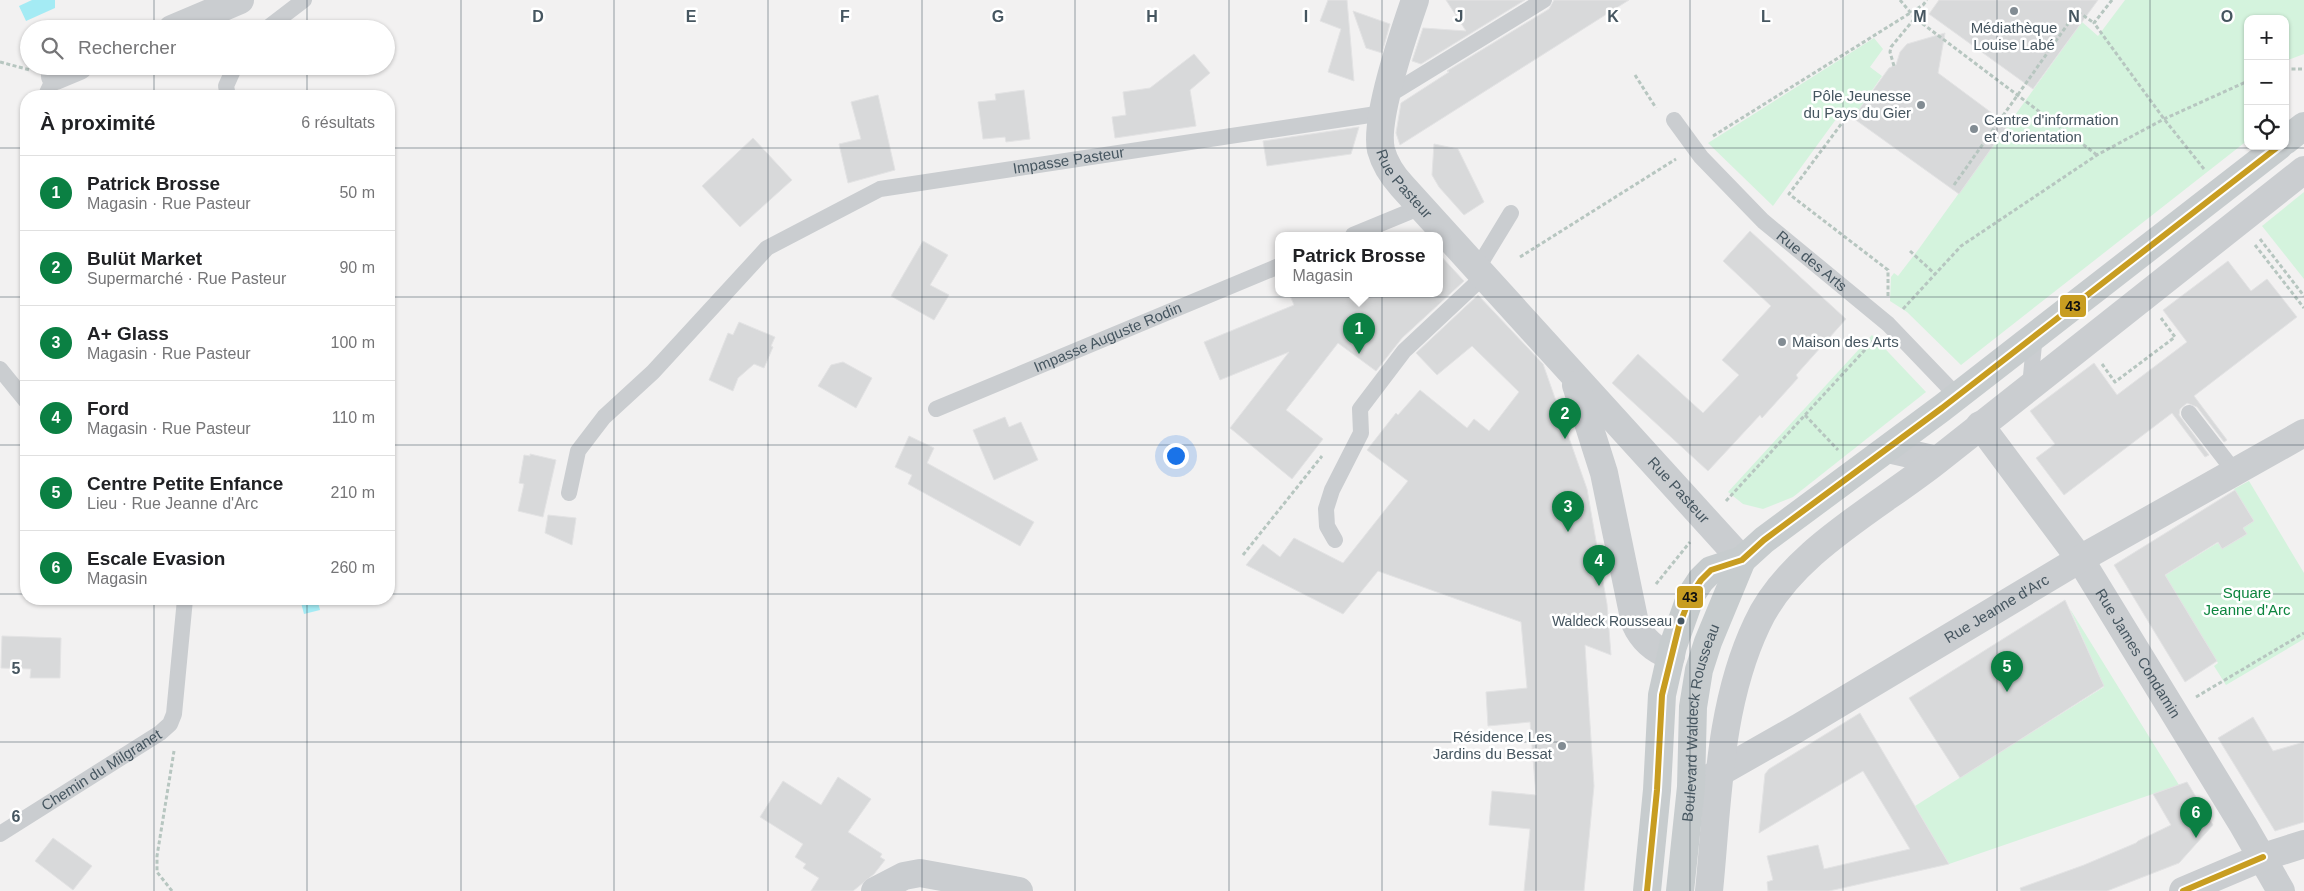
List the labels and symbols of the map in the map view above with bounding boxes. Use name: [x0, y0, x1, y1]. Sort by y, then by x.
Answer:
marker: Médiathèque Louise Labé: [2008, 5, 2020, 17]
text: D: [532, 8, 544, 25]
text: E: [686, 8, 697, 25]
text: F: [840, 8, 850, 25]
text: G: [992, 8, 1004, 25]
text: H: [1146, 8, 1158, 25]
text: I: [1304, 8, 1308, 25]
text: J: [1455, 8, 1463, 25]
text: K: [1607, 8, 1619, 25]
text: L: [1761, 8, 1771, 25]
text: M: [1913, 8, 1927, 25]
text: N: [2068, 8, 2080, 25]
text: O: [2221, 8, 2233, 25]
place label: Médiathèque Louise Labé: [1971, 19, 2057, 53]
place label: Pôle Jeunesse du Pays du Gier: [1803, 87, 1911, 121]
marker: Pôle Jeunesse du Pays du Gier: [1915, 99, 1927, 111]
place label: Centre d'information et d'orientation: [1984, 111, 2119, 145]
marker: Centre d'information et d'orientation: [1968, 123, 1980, 135]
street label: Impasse Pasteur: [1012, 143, 1126, 177]
street label: Rue Pasteur: [1373, 147, 1436, 222]
street label: Rue des Arts: [1773, 227, 1851, 295]
line badge: 43: [2059, 294, 2087, 318]
text: 43: [2065, 298, 2081, 314]
street label: Impasse Auguste Rodin: [1031, 299, 1184, 375]
pin: 1: [1343, 313, 1375, 354]
place label: Maison des Arts: [1792, 333, 1899, 350]
marker: Maison des Arts: [1776, 336, 1788, 348]
pin: 2: [1549, 398, 1581, 439]
your location: [1163, 443, 1189, 469]
street label: Rue Pasteur: [1645, 453, 1713, 526]
pin: 3: [1552, 491, 1584, 532]
pin: 4: [1583, 545, 1615, 586]
street label: Rue Jeanne d'Arc: [1941, 570, 2052, 646]
park label: Square Jeanne d'Arc: [2203, 584, 2291, 618]
line badge: 43: [1676, 585, 1704, 609]
street label: Rue James Condamin: [2092, 585, 2184, 721]
text: 43: [1682, 589, 1698, 605]
place label: Waldeck Rousseau: [1552, 613, 1672, 629]
marker: Waldeck Rousseau: [1676, 616, 1686, 626]
street label: Boulevard Waldeck Rousseau: [1678, 621, 1723, 822]
pin: 5: [1991, 651, 2023, 692]
text: 5: [12, 660, 21, 677]
street label: Chemin du Milgranet: [38, 725, 165, 814]
place label: Résidence Les Jardins du Bessat: [1433, 728, 1553, 762]
marker: Résidence Les Jardins du Bessat: [1556, 740, 1568, 752]
pin: 6: [2180, 797, 2212, 838]
text: 6: [12, 808, 21, 825]

